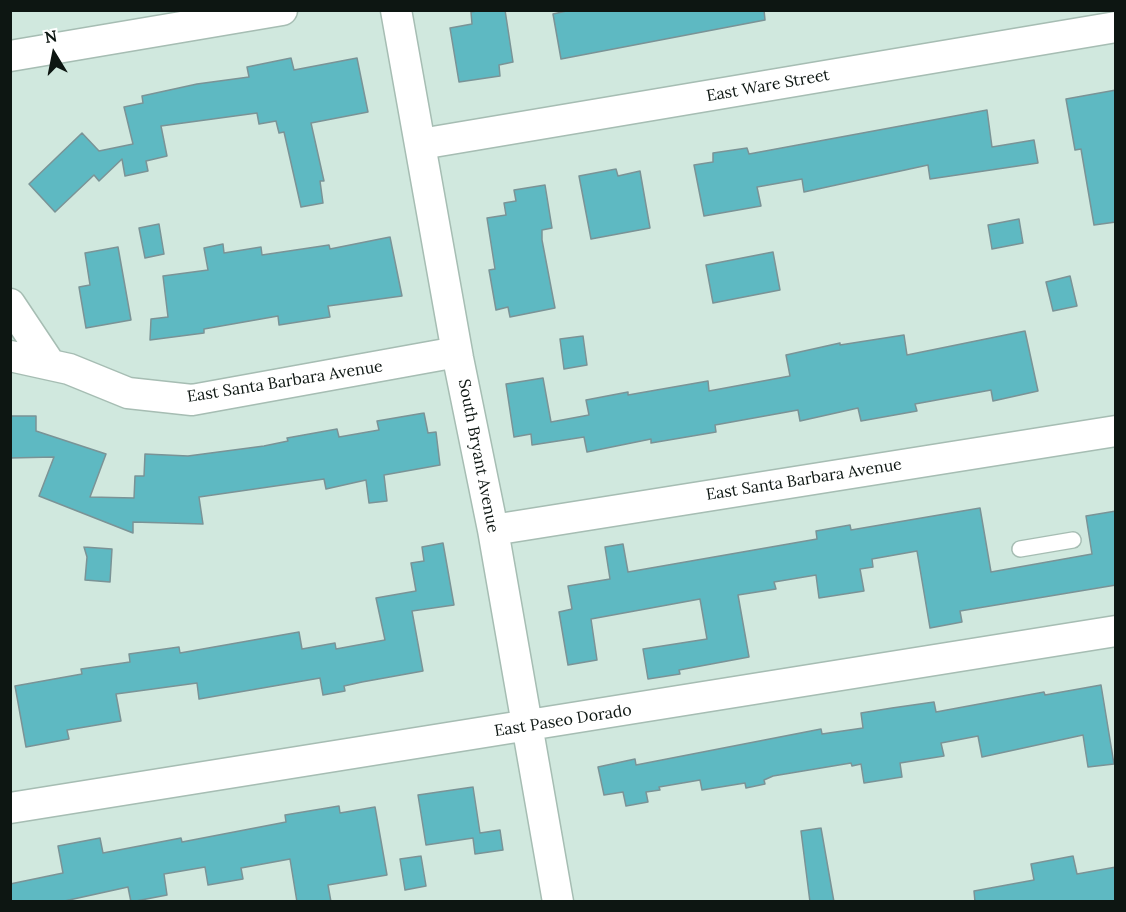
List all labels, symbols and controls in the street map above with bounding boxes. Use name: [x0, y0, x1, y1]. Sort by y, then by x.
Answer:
north arrow: [24, 24, 84, 84]
text: N: [43, 25, 59, 47]
street label: East Ware Street: [705, 66, 831, 106]
street label: East Santa Barbara Avenue: [186, 357, 384, 407]
street label: South Bryant Avenue: [454, 378, 502, 534]
street label: East Santa Barbara Avenue: [705, 455, 903, 505]
street label: East Paseo Dorado: [493, 701, 633, 741]

